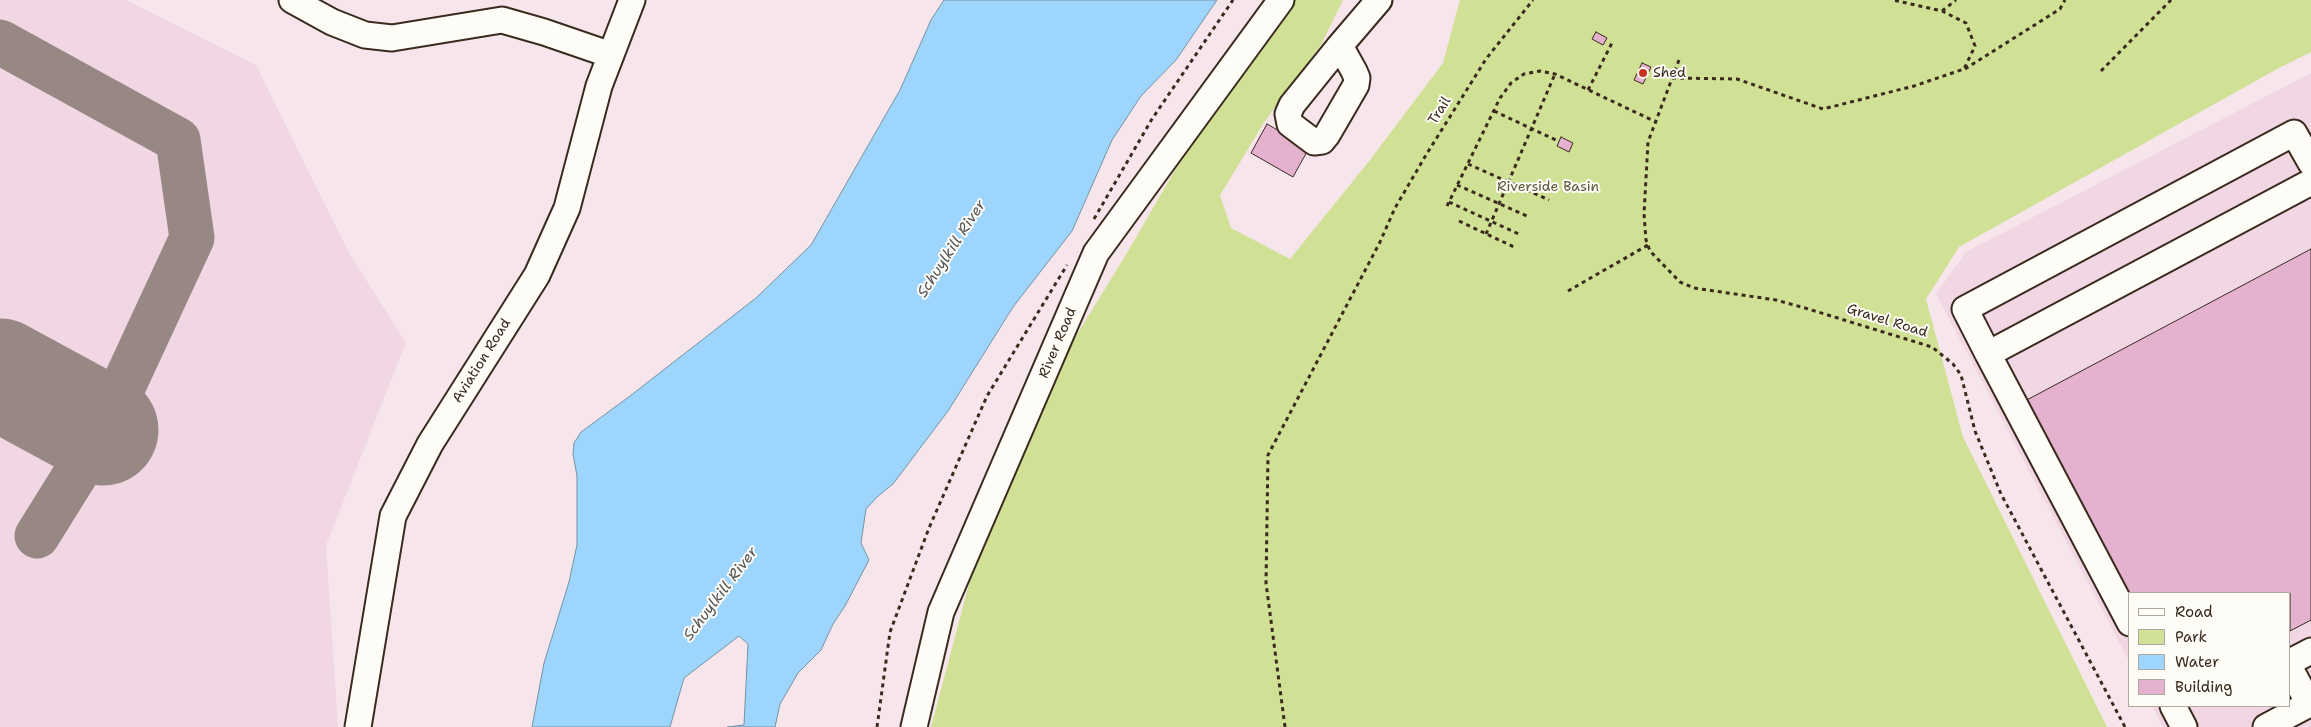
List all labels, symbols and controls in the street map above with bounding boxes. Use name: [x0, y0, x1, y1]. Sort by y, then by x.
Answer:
place label: Shed: [1653, 65, 1686, 81]
marker: Shed: [1637, 67, 1649, 79]
street label: Trail: [1425, 94, 1455, 128]
park label: Riverside Basin: [1497, 179, 1599, 195]
water label: Schuylkill River: [914, 197, 990, 301]
street label: Gravel Road: [1845, 301, 1929, 341]
street label: River Road: [1036, 305, 1080, 381]
street label: Aviation Road: [449, 316, 515, 406]
water label: Schuylkill River: [680, 544, 762, 644]
legend: [2128, 592, 2291, 707]
text: Road: [2175, 602, 2213, 622]
text: Park: [2175, 627, 2207, 647]
text: Water: [2175, 652, 2219, 672]
text: Building: [2175, 677, 2232, 697]

